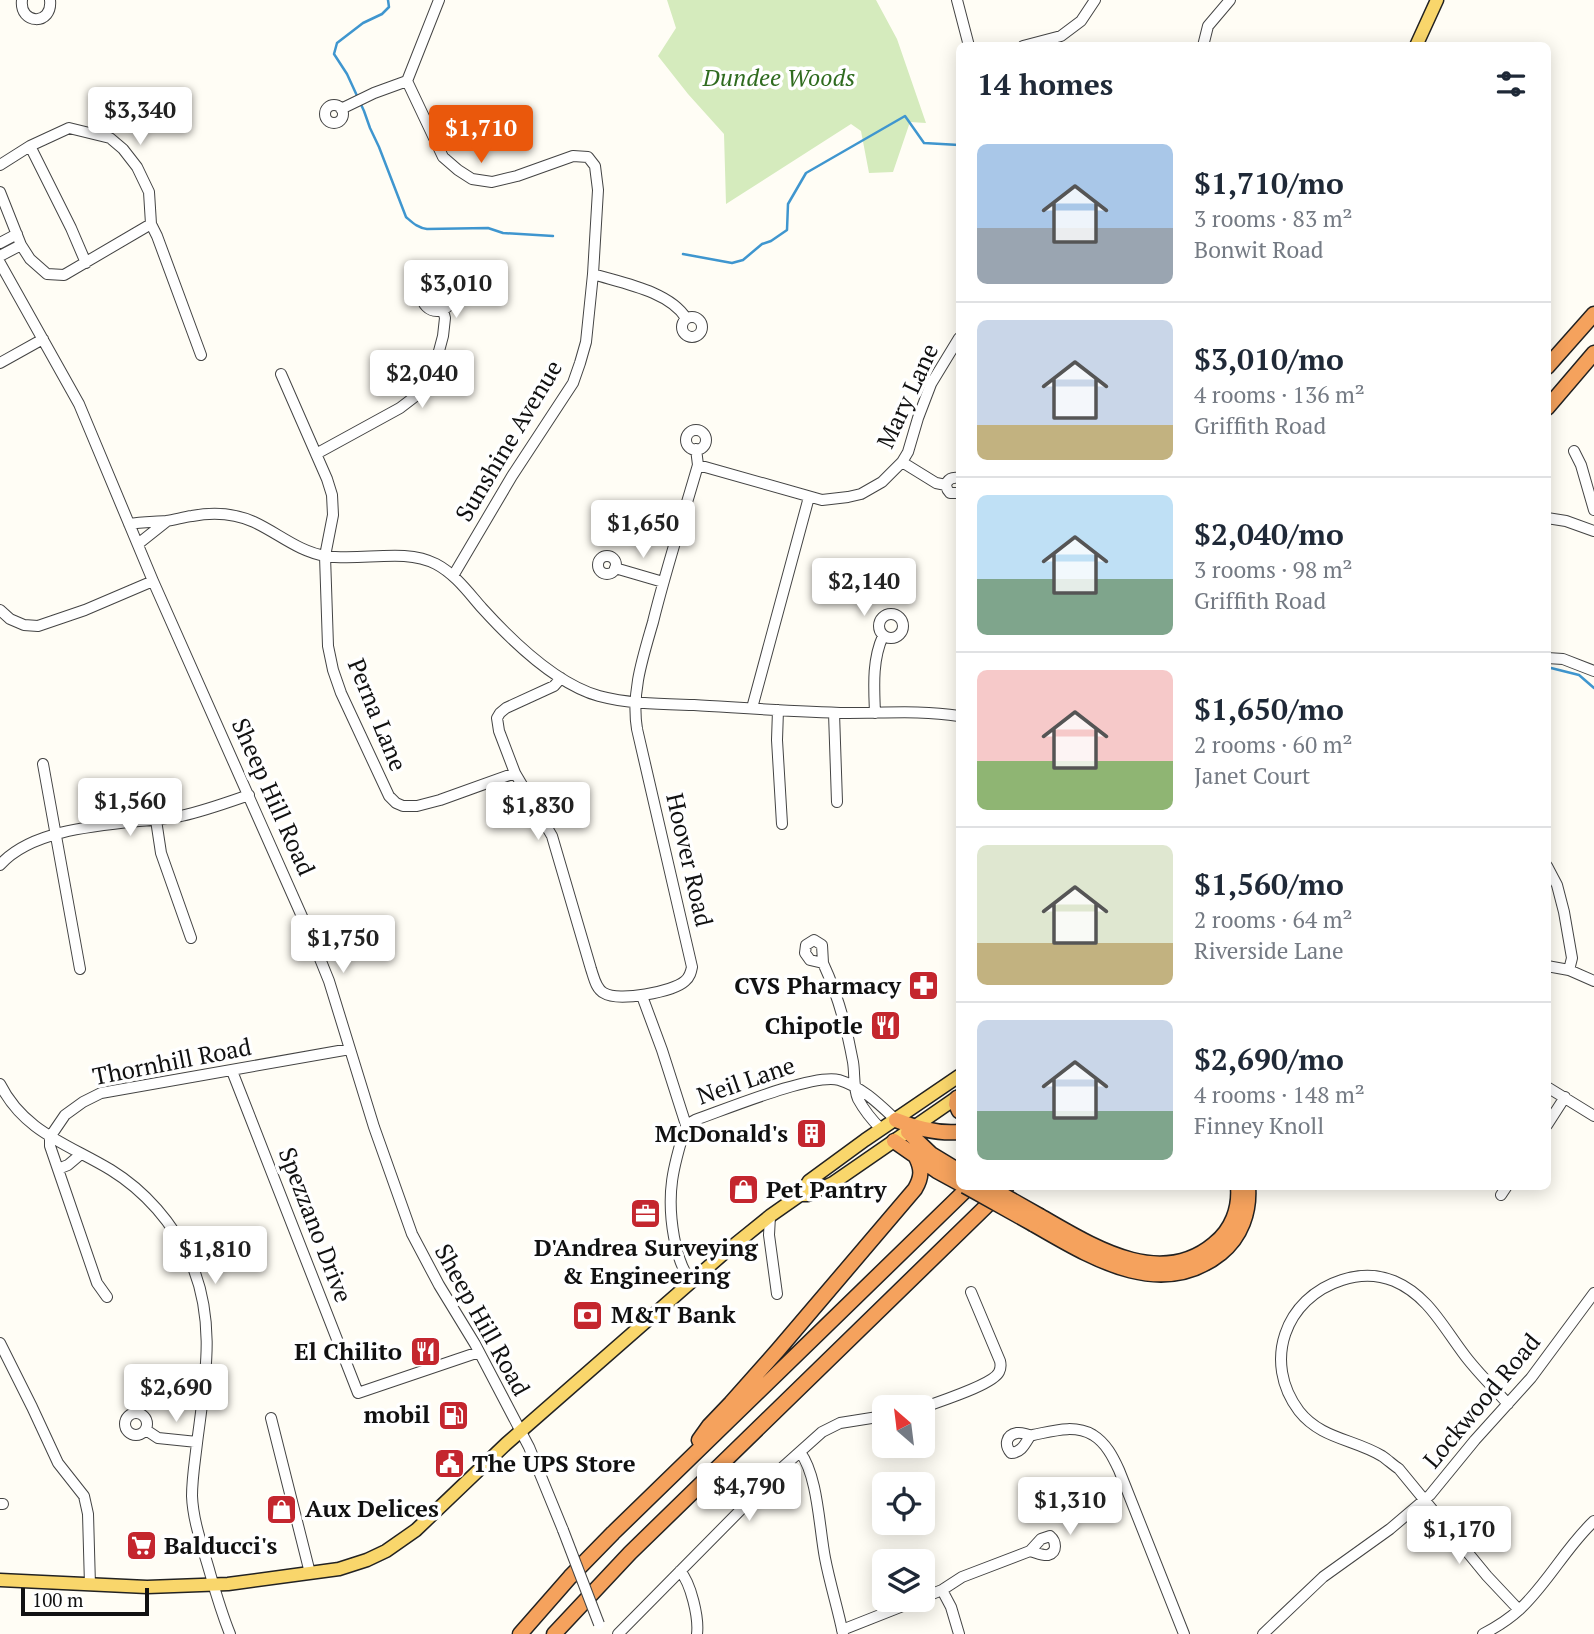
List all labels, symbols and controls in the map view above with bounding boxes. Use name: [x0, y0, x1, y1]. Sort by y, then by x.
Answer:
park label: Dundee Woods: [702, 61, 855, 93]
text: 14 homes: [977, 64, 1113, 104]
icon: filters: [1492, 65, 1530, 103]
pin: $3,340: [83, 88, 197, 147]
text: $3,340: [104, 94, 176, 125]
pin: $1,710: [424, 106, 538, 165]
text: $1,710: [445, 112, 517, 143]
text: $1,710/mo: [1194, 163, 1344, 203]
icon: home: [1033, 172, 1117, 256]
text: 3 rooms · 83 m²: [1194, 203, 1353, 234]
text: Bonwit Road: [1194, 234, 1324, 265]
pin: $3,010: [399, 260, 513, 320]
text: $3,010: [420, 267, 492, 298]
street label: Mary Lane: [869, 338, 945, 453]
text: $3,010/mo: [1194, 339, 1344, 379]
icon: home: [1033, 348, 1117, 432]
pin: $2,040: [365, 350, 479, 410]
street label: Sunshine Avenue: [447, 354, 569, 527]
text: $2,040: [386, 357, 458, 388]
text: 4 rooms · 136 m²: [1194, 379, 1365, 410]
text: Griffith Road: [1194, 410, 1326, 441]
pin: $1,650: [586, 500, 700, 560]
text: $1,650: [607, 507, 679, 538]
text: $2,040/mo: [1194, 514, 1344, 554]
icon: home: [1033, 523, 1117, 607]
text: 3 rooms · 98 m²: [1194, 554, 1353, 585]
pin: $2,140: [807, 558, 921, 618]
text: $2,140: [828, 565, 900, 596]
text: Griffith Road: [1194, 585, 1326, 616]
street label: Perna Lane: [341, 654, 415, 776]
text: $1,650/mo: [1194, 689, 1344, 729]
icon: home: [1033, 698, 1117, 782]
street label: Sheep Hill Road: [225, 713, 323, 880]
text: 2 rooms · 60 m²: [1194, 729, 1353, 760]
text: Janet Court: [1194, 760, 1310, 791]
pin: $1,560: [73, 778, 187, 838]
pin: $1,830: [481, 782, 595, 842]
text: $1,560: [94, 785, 166, 816]
text: $1,830: [502, 789, 574, 820]
street label: Hoover Road: [659, 790, 721, 930]
text: $1,560/mo: [1194, 864, 1344, 904]
icon: home: [1033, 873, 1117, 957]
text: 2 rooms · 64 m²: [1194, 904, 1353, 935]
pin: $1,750: [286, 916, 400, 975]
text: $1,750: [307, 922, 379, 953]
text: Riverside Lane: [1194, 935, 1344, 966]
place label: CVS Pharmacy: [734, 969, 902, 1001]
pharmacy icon: CVS Pharmacy: [907, 969, 941, 1003]
place label: Chipotle: [765, 1009, 863, 1041]
restaurant icon: Chipotle: [869, 1009, 903, 1043]
street label: Thornhill Road: [90, 1030, 254, 1092]
text: $2,690/mo: [1194, 1039, 1344, 1079]
street label: Neil Lane: [692, 1048, 799, 1112]
icon: home: [1033, 1048, 1117, 1132]
text: 4 rooms · 148 m²: [1194, 1079, 1365, 1110]
text: Finney Knoll: [1194, 1110, 1324, 1141]
place label: McDonald's: [655, 1117, 788, 1149]
building icon: McDonald's: [794, 1117, 828, 1151]
street label: Spezzano Drive: [272, 1142, 360, 1307]
shop icon: Pet Pantry: [726, 1173, 760, 1207]
place label: Pet Pantry: [766, 1173, 888, 1205]
office icon: D'Andrea Surveying & Engineering: [629, 1197, 663, 1231]
pin: $1,810: [158, 1226, 272, 1286]
place label: D'Andrea Surveying & Engineering: [534, 1231, 758, 1291]
text: $1,810: [179, 1233, 251, 1264]
street label: Sheep Hill Road: [428, 1238, 538, 1401]
bank icon: M&T Bank: [571, 1298, 605, 1332]
place label: M&T Bank: [611, 1298, 736, 1330]
street label: Lockwood Road: [1415, 1326, 1547, 1474]
place label: El Chilito: [294, 1335, 402, 1367]
restaurant icon: El Chilito: [408, 1335, 442, 1369]
pin: $2,690: [119, 1364, 233, 1424]
text: $2,690: [140, 1371, 212, 1402]
north arrow: [872, 1395, 934, 1458]
map controls: [872, 1395, 935, 1612]
place label: mobil: [364, 1398, 430, 1430]
fuel station icon: mobil: [436, 1398, 470, 1432]
public building icon: The UPS Store: [432, 1447, 466, 1481]
place label: The UPS Store: [472, 1447, 636, 1479]
pin: $4,790: [692, 1464, 806, 1523]
text: $4,790: [713, 1470, 785, 1501]
button: locate: [872, 1472, 935, 1535]
pin: $1,310: [1013, 1478, 1127, 1537]
text: $1,310: [1034, 1484, 1106, 1515]
shop icon: Aux Delices: [265, 1492, 299, 1526]
place label: Aux Delices: [305, 1492, 439, 1524]
pin: $1,170: [1402, 1506, 1516, 1566]
text: $1,170: [1423, 1513, 1495, 1544]
supermarket icon: Balducci's: [124, 1529, 158, 1563]
place label: Balducci's: [164, 1529, 277, 1561]
button: layers: [872, 1549, 935, 1612]
scale bar: [21, 1585, 149, 1617]
text: 100 m: [32, 1587, 83, 1612]

